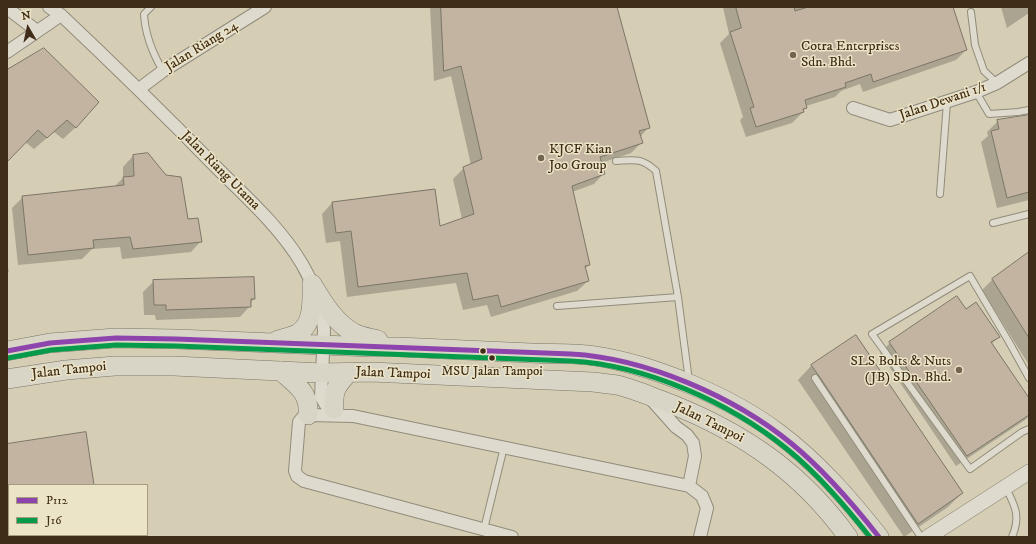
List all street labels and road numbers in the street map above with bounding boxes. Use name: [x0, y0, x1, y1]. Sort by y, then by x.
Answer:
street label: Jalan Riang 24: [163, 18, 241, 76]
street label: Jalan Dewani 1/1: [897, 79, 989, 125]
street label: Jalan Riang Utama: [177, 128, 263, 214]
street label: Jalan Tampoi: [31, 359, 107, 383]
street label: Jalan Tampoi: [355, 364, 431, 384]
street label: Jalan Tampoi: [672, 399, 746, 447]

